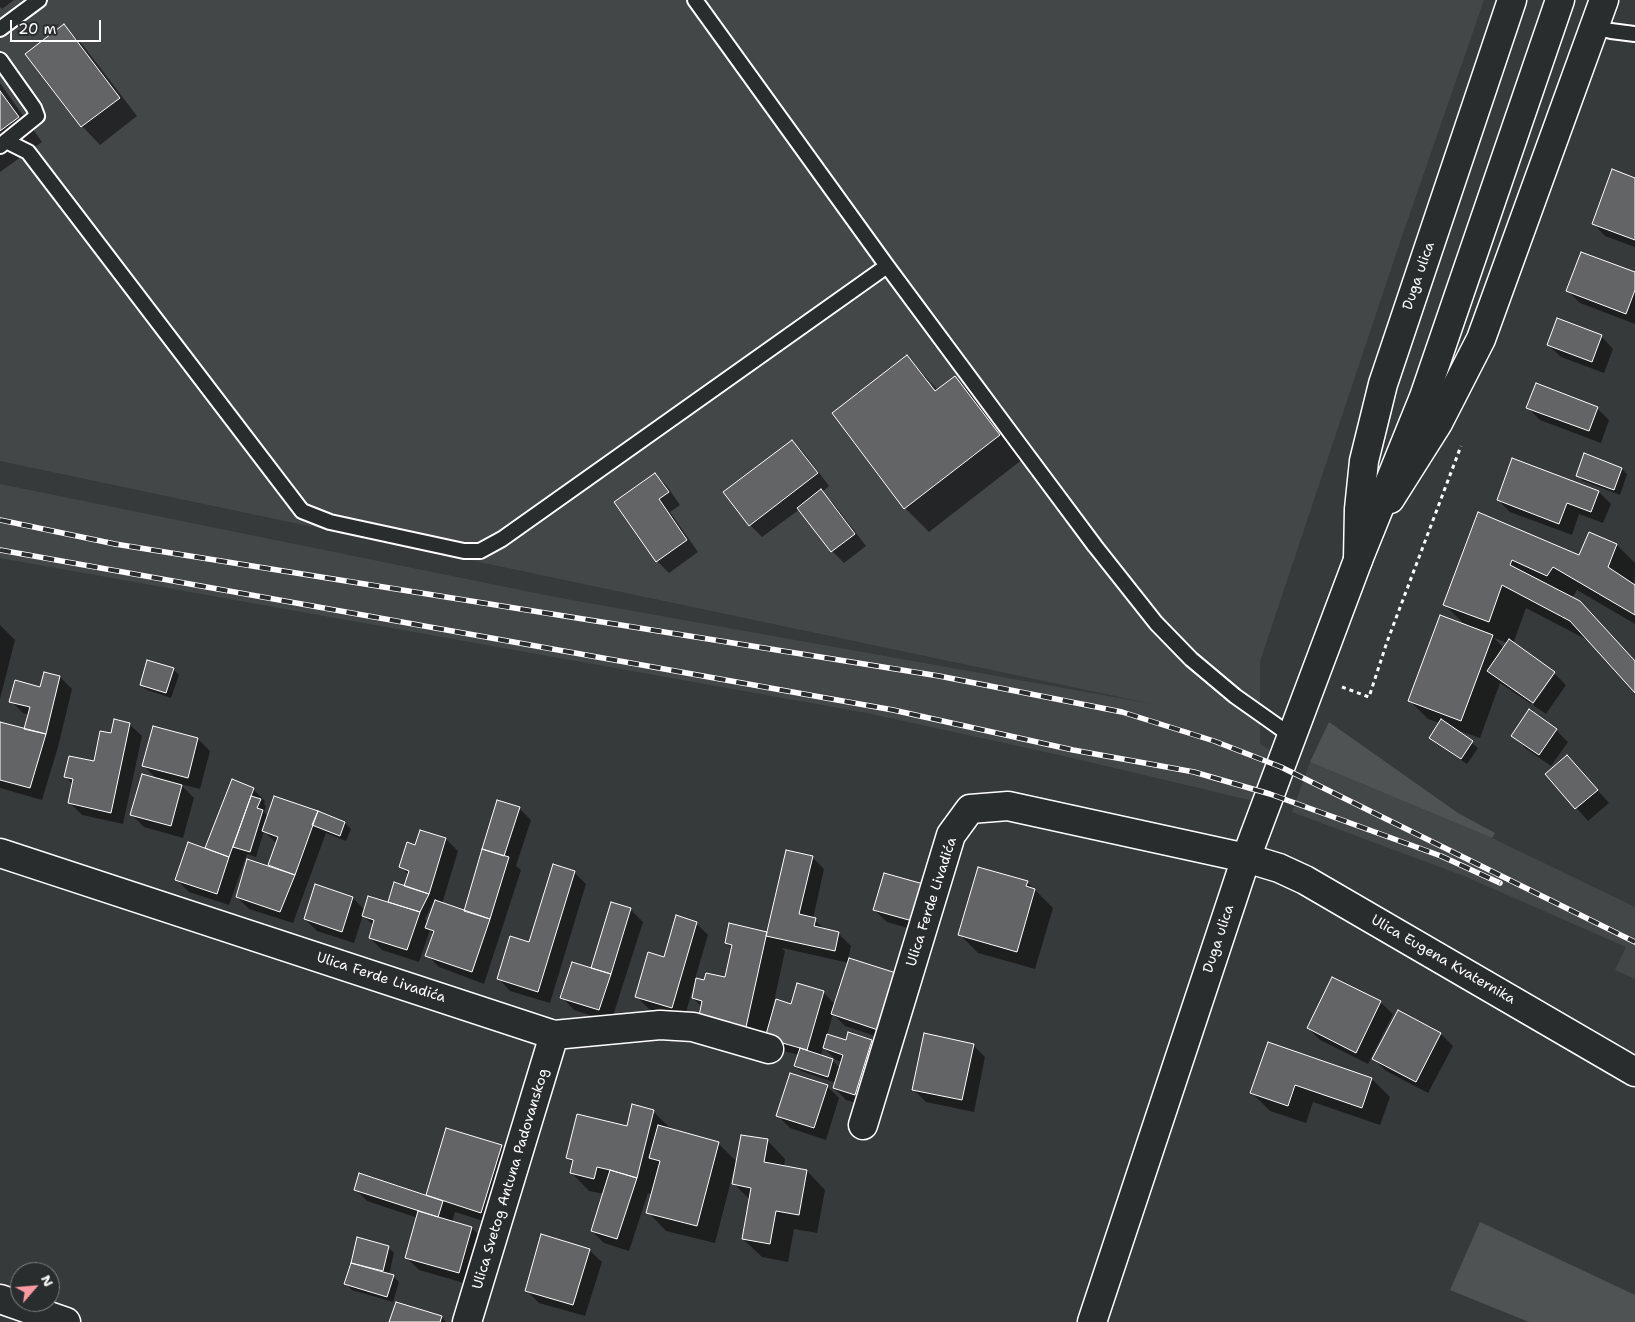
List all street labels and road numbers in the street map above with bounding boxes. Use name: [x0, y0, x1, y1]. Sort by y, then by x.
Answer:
street label: Duga ulica: [1400, 240, 1438, 312]
street label: Ulica Ferde Livadića: [903, 835, 961, 969]
street label: Duga ulica: [1200, 903, 1238, 975]
street label: Ulica Eugena Kvaternika: [1368, 912, 1518, 1008]
street label: Ulica Ferde Livadića: [314, 949, 448, 1007]
street label: Ulica Svetog Antuna Padovanskog: [469, 1067, 553, 1291]

